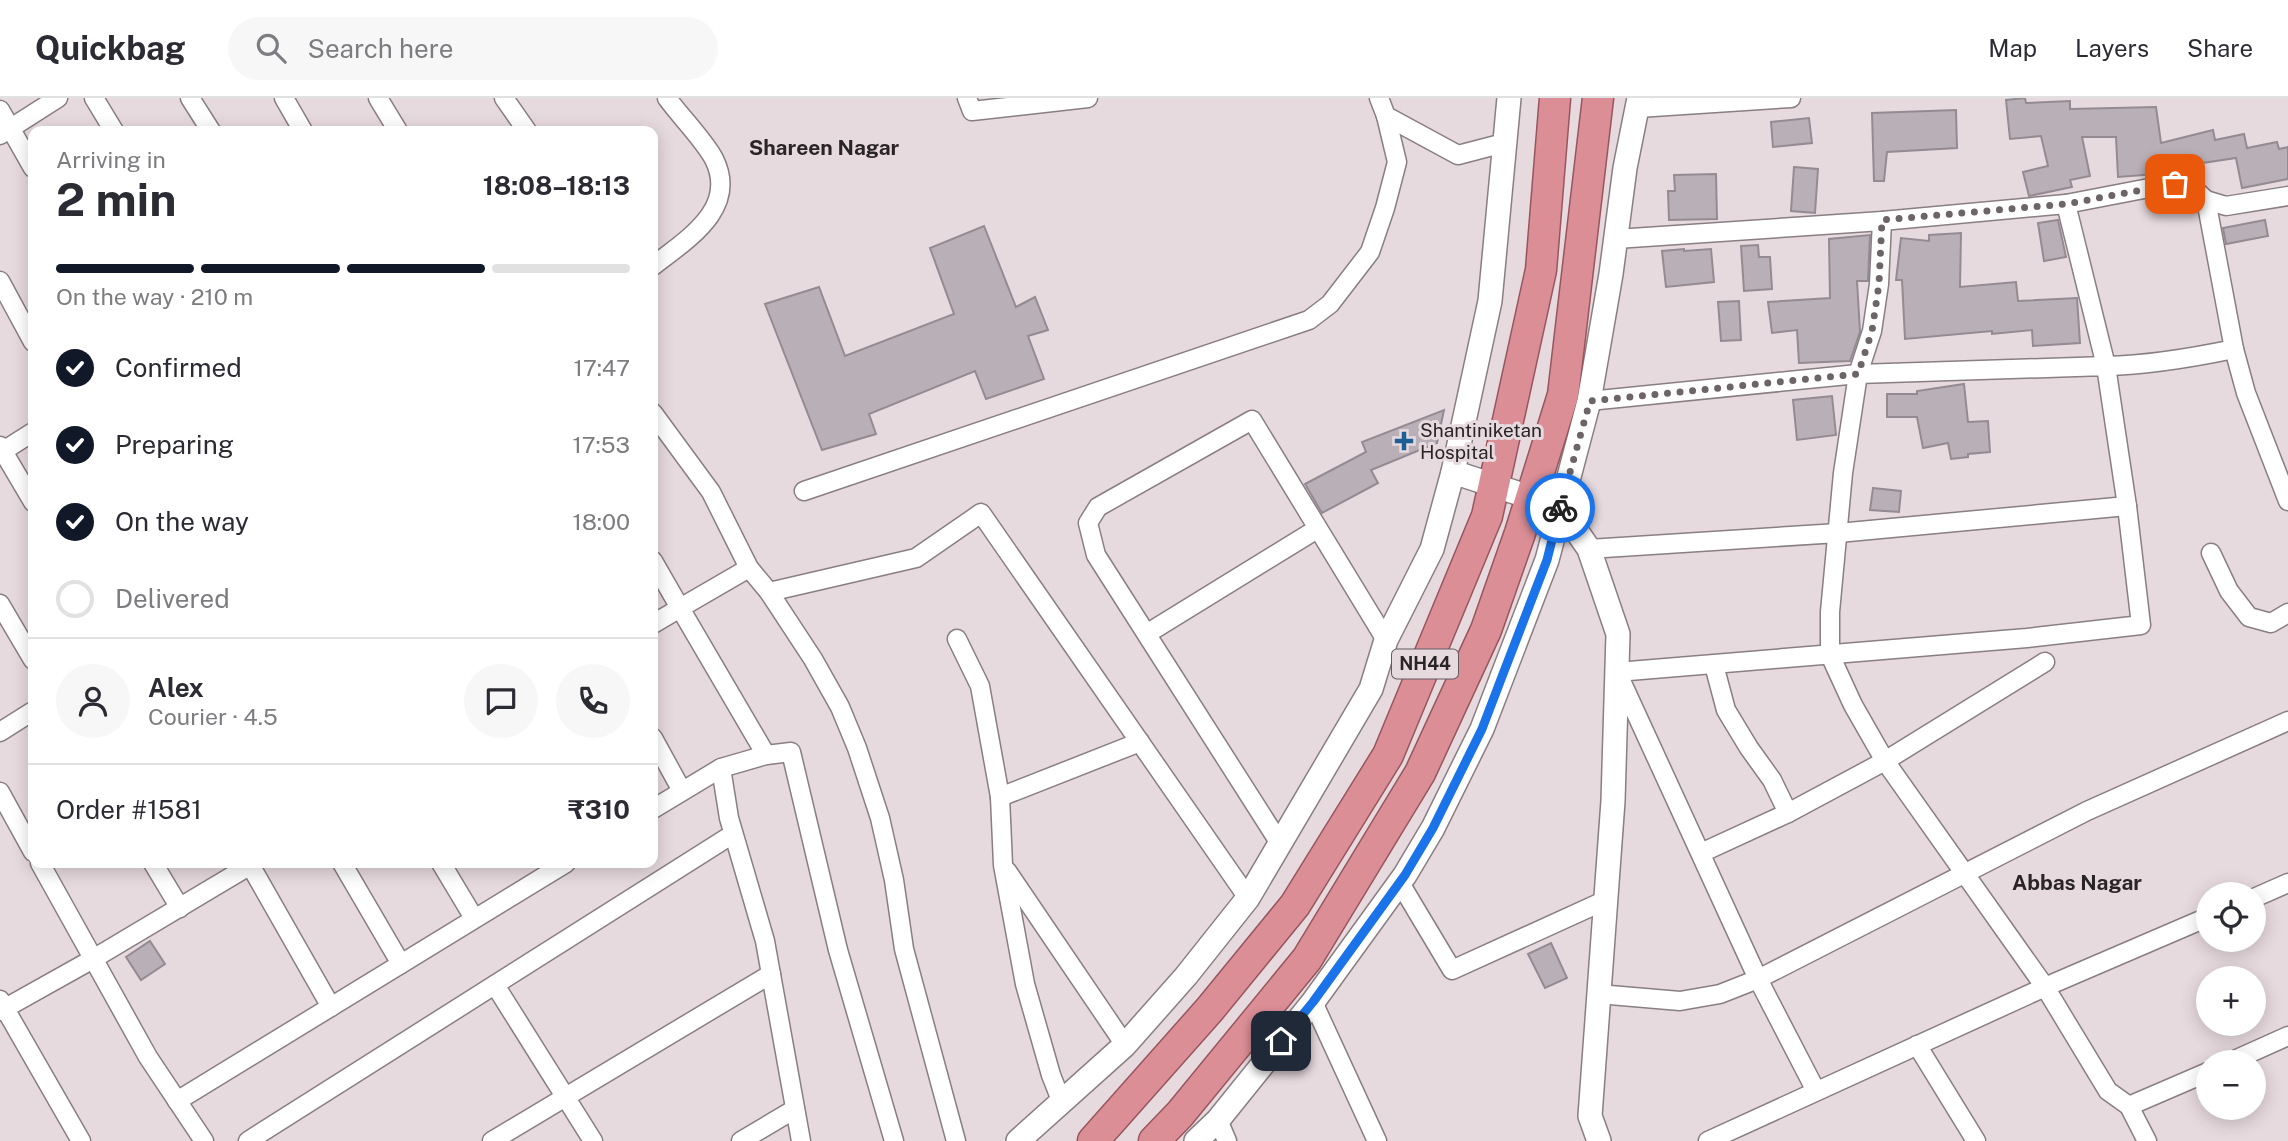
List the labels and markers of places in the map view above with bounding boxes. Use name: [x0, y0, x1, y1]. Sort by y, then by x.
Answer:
pin: [2145, 154, 2205, 214]
place label: Shantiniketan Hospital: [1420, 419, 1542, 463]
marker: Shantiniketan Hospital: [1394, 431, 1414, 451]
pin: [1251, 1011, 1311, 1071]

